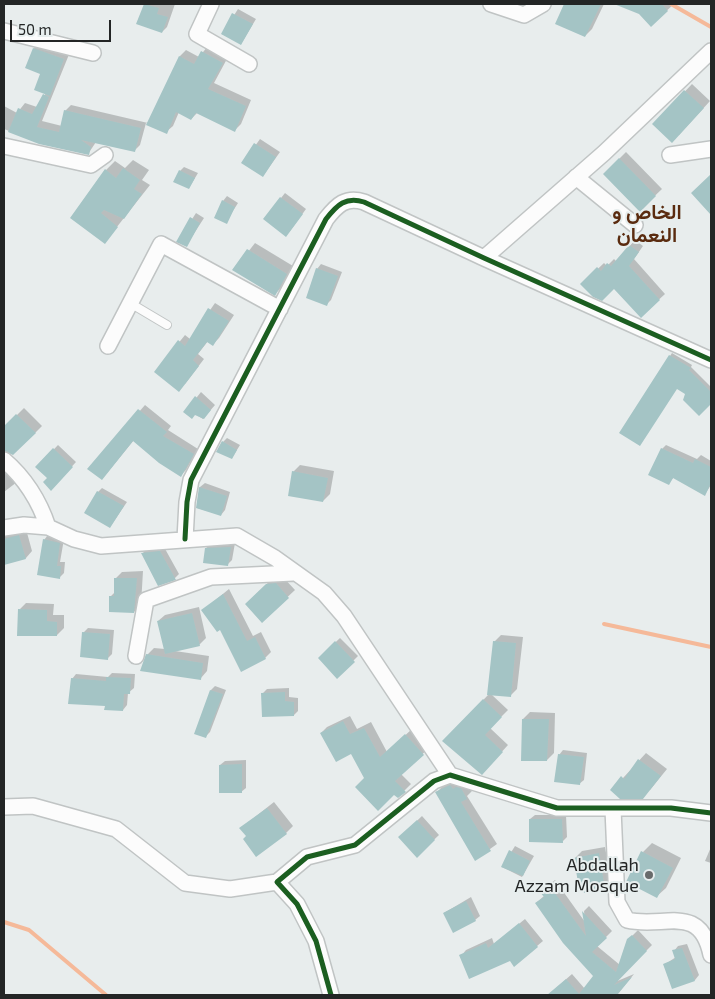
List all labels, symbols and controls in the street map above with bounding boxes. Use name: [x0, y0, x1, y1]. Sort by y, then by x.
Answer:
scale bar: [12, 10, 114, 42]
text: 50 m: [18, 20, 52, 38]
district label: الخاص و النعمان: [612, 200, 682, 247]
place label: Abdallah Azzam Mosque: [514, 854, 639, 896]
marker: Abdallah Azzam Mosque: [643, 869, 655, 881]

